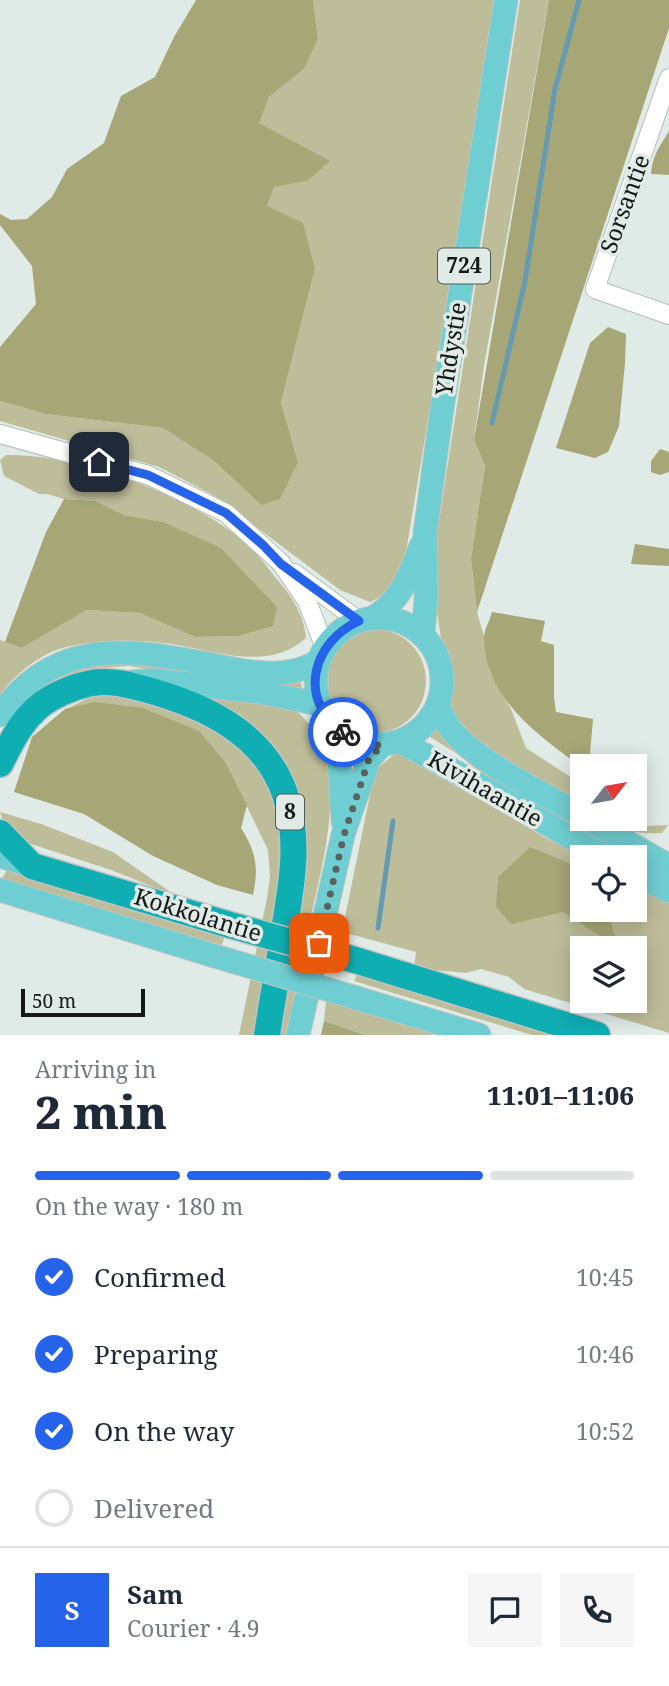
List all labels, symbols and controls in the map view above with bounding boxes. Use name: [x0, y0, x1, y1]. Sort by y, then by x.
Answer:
street label: Sorsantie: [591, 150, 657, 257]
road number: 724: [438, 248, 490, 284]
street label: Yhdystie: [427, 300, 473, 399]
pin: [69, 432, 129, 492]
icon: home: [80, 443, 118, 481]
courier: [308, 697, 378, 767]
icon: bike: [324, 713, 362, 751]
street label: Kivihaantie: [422, 742, 549, 834]
north arrow: [570, 754, 648, 831]
map controls: [570, 754, 647, 1013]
road number: 8: [276, 794, 304, 830]
button: locate: [570, 845, 647, 922]
street label: Kokkolantie: [131, 880, 266, 949]
pin: [289, 913, 349, 973]
icon: bag: [300, 924, 338, 962]
button: layers: [570, 936, 647, 1013]
scale bar: [21, 986, 145, 1018]
text: 50 m: [32, 988, 76, 1014]
text: Arriving in: [35, 1053, 156, 1085]
text: 11:01–11:06: [487, 1077, 634, 1113]
text: 2 min: [35, 1080, 167, 1142]
text: On the way · 180 m: [35, 1190, 243, 1222]
icon: check: [35, 1258, 73, 1296]
text: Confirmed: [94, 1259, 226, 1295]
text: 10:45: [576, 1261, 634, 1293]
icon: check: [35, 1335, 73, 1373]
text: Preparing: [94, 1336, 218, 1372]
text: 10:46: [576, 1338, 634, 1370]
icon: check: [35, 1412, 73, 1450]
text: On the way: [94, 1413, 234, 1449]
text: 10:52: [576, 1415, 634, 1447]
text: Delivered: [94, 1490, 214, 1526]
button: chat: [468, 1573, 542, 1647]
button: phone: [560, 1573, 634, 1647]
text: Sam: [127, 1576, 183, 1612]
text: S: [64, 1592, 80, 1628]
text: Courier · 4.9: [127, 1612, 260, 1644]

